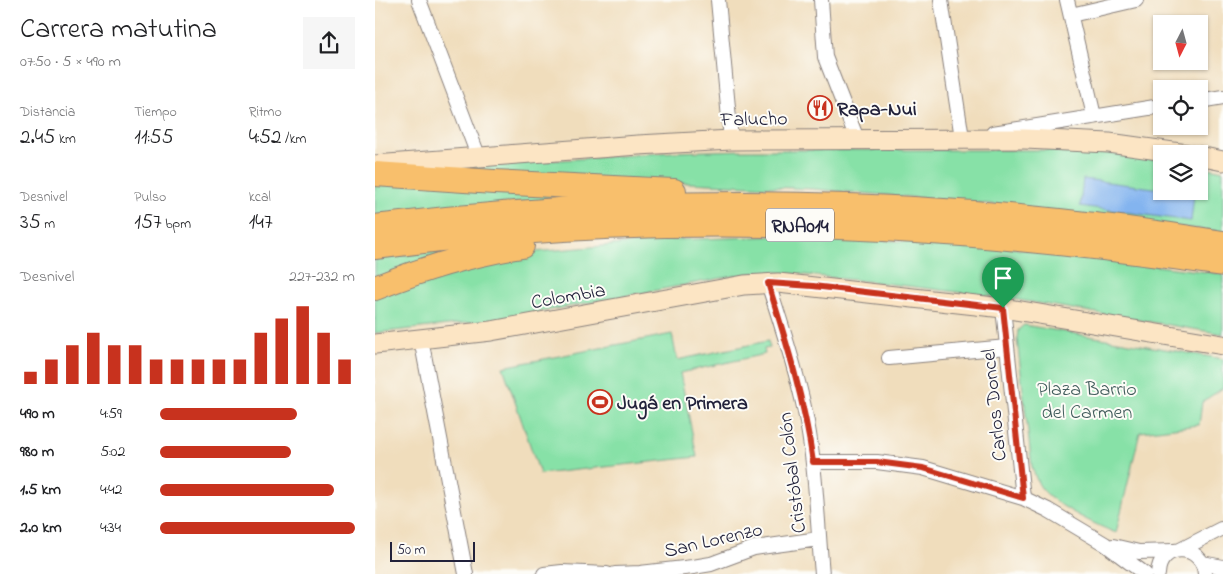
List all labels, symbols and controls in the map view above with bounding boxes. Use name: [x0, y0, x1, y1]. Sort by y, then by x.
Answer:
text: Carrera matutina: [20, 10, 217, 51]
north arrow: [1153, 15, 1207, 70]
map controls: [1153, 15, 1208, 200]
button: share: [303, 17, 355, 69]
text: 07:50 · 5 × 490 m: [20, 50, 121, 74]
button: locate: [1153, 80, 1208, 135]
restaurant icon: Rapa-Nui: [807, 95, 833, 121]
place label: Rapa-Nui: [837, 96, 917, 125]
text: Distancia: [20, 102, 75, 123]
text: Tiempo: [134, 102, 177, 123]
text: Ritmo: [249, 102, 282, 123]
street label: Falucho: [719, 105, 788, 136]
text: 2.45: [20, 123, 55, 153]
text: 11:55: [134, 123, 174, 153]
text: 4:52: [249, 123, 282, 153]
text: km: [55, 129, 76, 150]
text: /km: [282, 129, 306, 150]
button: layers: [1153, 145, 1208, 200]
text: Desnivel: [20, 187, 68, 208]
text: Pulso: [134, 187, 166, 208]
text: kcal: [249, 187, 271, 208]
text: 35: [20, 208, 41, 238]
text: 157: [134, 208, 162, 238]
text: 147: [249, 208, 273, 238]
road number: RNA014: [766, 208, 834, 242]
text: m: [41, 214, 55, 235]
text: bpm: [162, 214, 191, 235]
pin: [982, 257, 1024, 308]
icon: arrive: [989, 264, 1017, 292]
text: Desnivel: [20, 265, 74, 289]
text: 227–232 m: [289, 265, 355, 289]
street label: Colombia: [529, 277, 608, 318]
street label: Carlos Doncel: [975, 347, 1016, 462]
park label: Plaza Barrio del Carmen: [1037, 376, 1137, 428]
sports icon: Jugá en Primera: [587, 389, 613, 415]
place label: Jugá en Primera: [617, 390, 748, 420]
text: 490 m: [20, 402, 55, 426]
text: 4:59: [100, 402, 122, 426]
street label: Cristóbal Colón: [772, 410, 815, 535]
text: 980 m: [20, 440, 54, 464]
text: 5:02: [100, 440, 125, 464]
text: 1.5 km: [20, 478, 61, 502]
text: 4:42: [100, 478, 123, 502]
text: 2.0 km: [20, 516, 62, 540]
text: 4:34: [100, 516, 121, 540]
street label: San Lorenzo: [662, 516, 766, 567]
scale bar: [390, 539, 475, 562]
text: 50 m: [397, 540, 425, 561]

